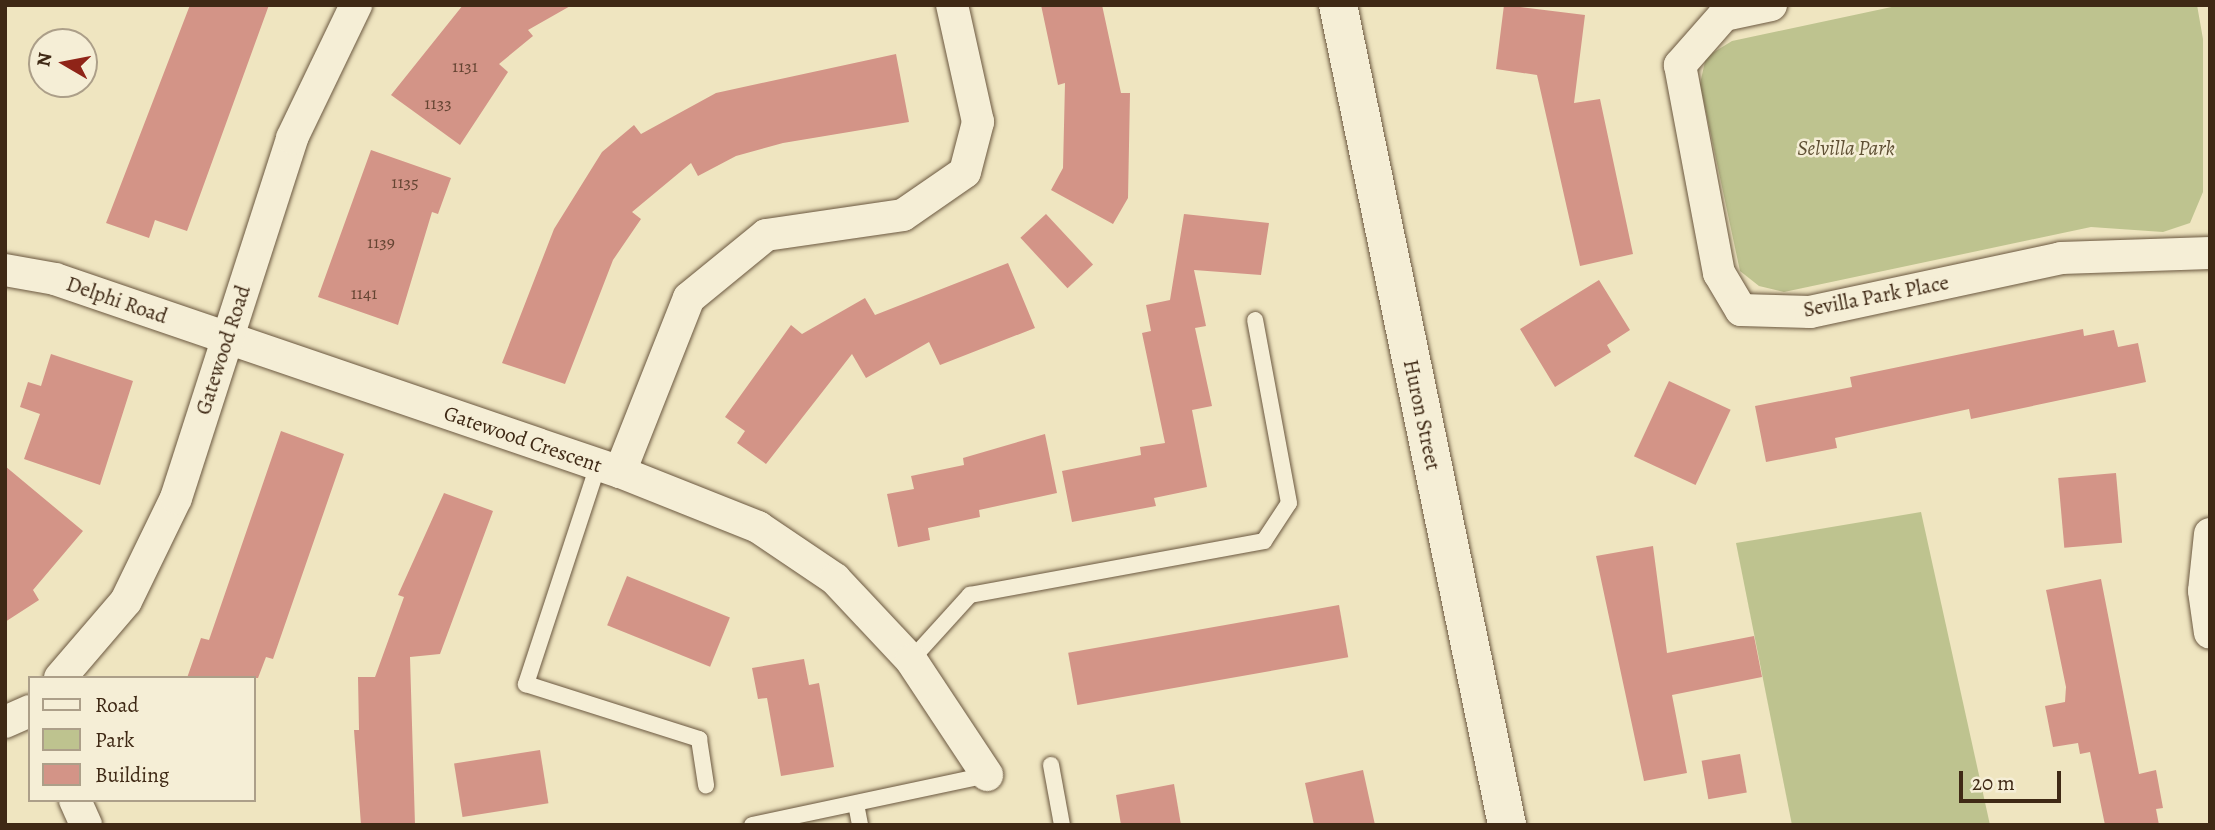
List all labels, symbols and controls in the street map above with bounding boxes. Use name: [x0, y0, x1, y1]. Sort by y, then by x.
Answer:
north arrow: [28, 28, 98, 98]
text: N: [30, 51, 58, 69]
house number: 1131: [452, 55, 478, 77]
house number: 1133: [424, 92, 452, 114]
park label: Selvilla Park: [1797, 135, 1895, 161]
house number: 1135: [391, 171, 419, 193]
house number: 1139: [367, 231, 395, 253]
street label: Sevilla Park Place: [1801, 270, 1951, 322]
street label: Delphi Road: [63, 271, 171, 329]
street label: Gatewood Road: [190, 282, 256, 418]
house number: 1141: [351, 282, 377, 304]
street label: Huron Street: [1398, 357, 1446, 473]
street label: Gatewood Crescent: [441, 400, 605, 478]
legend: [28, 676, 256, 802]
text: Road: [95, 691, 139, 719]
text: Park: [95, 726, 134, 754]
scale bar: [1963, 756, 2064, 800]
text: Building: [95, 761, 169, 789]
text: 20 m: [1972, 769, 2015, 797]

